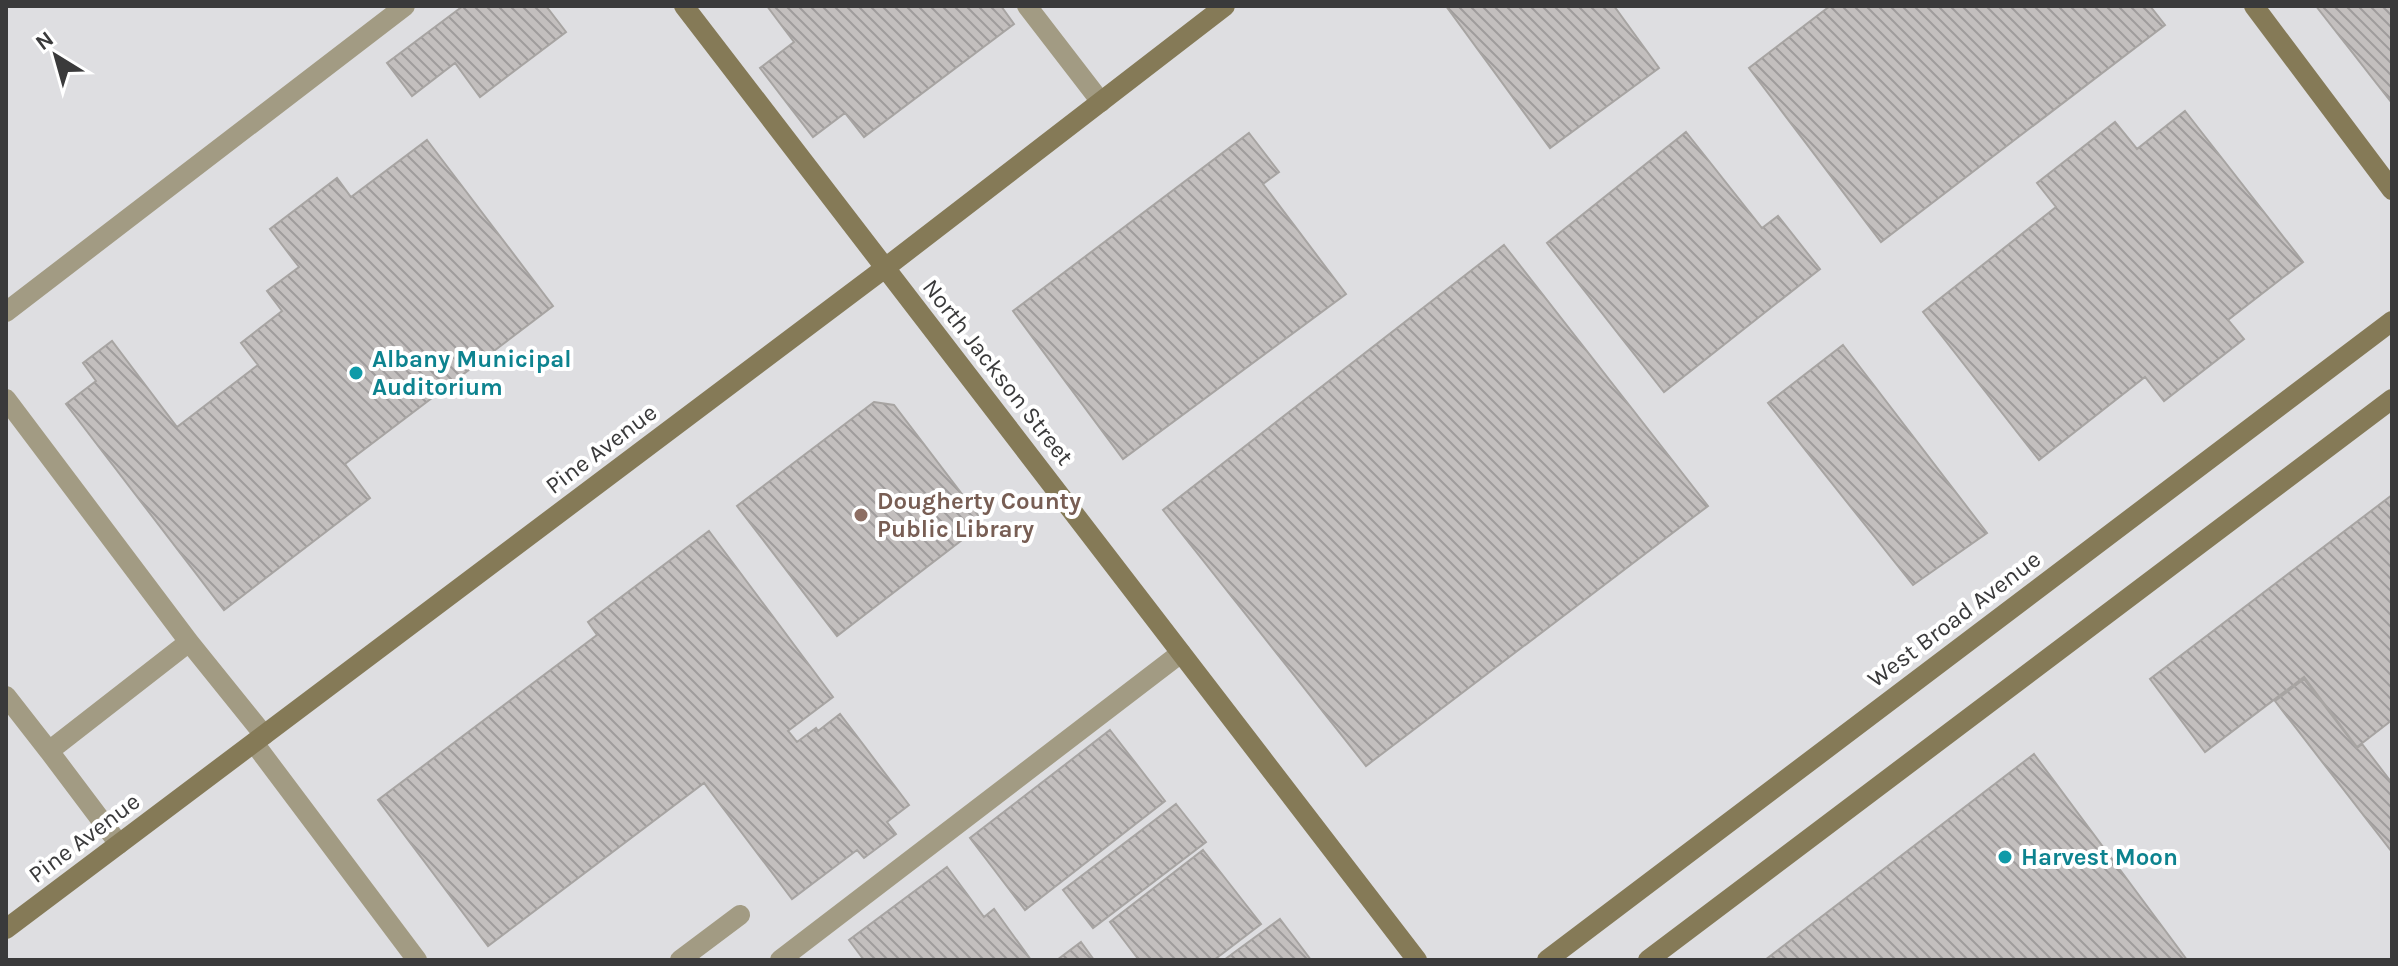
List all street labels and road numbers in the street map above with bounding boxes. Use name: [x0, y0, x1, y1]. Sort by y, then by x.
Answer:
street label: North Jackson Street: [917, 274, 1079, 470]
street label: Pine Avenue: [540, 398, 662, 500]
street label: West Broad Avenue: [1862, 545, 2046, 693]
street label: Pine Avenue: [23, 787, 145, 889]

